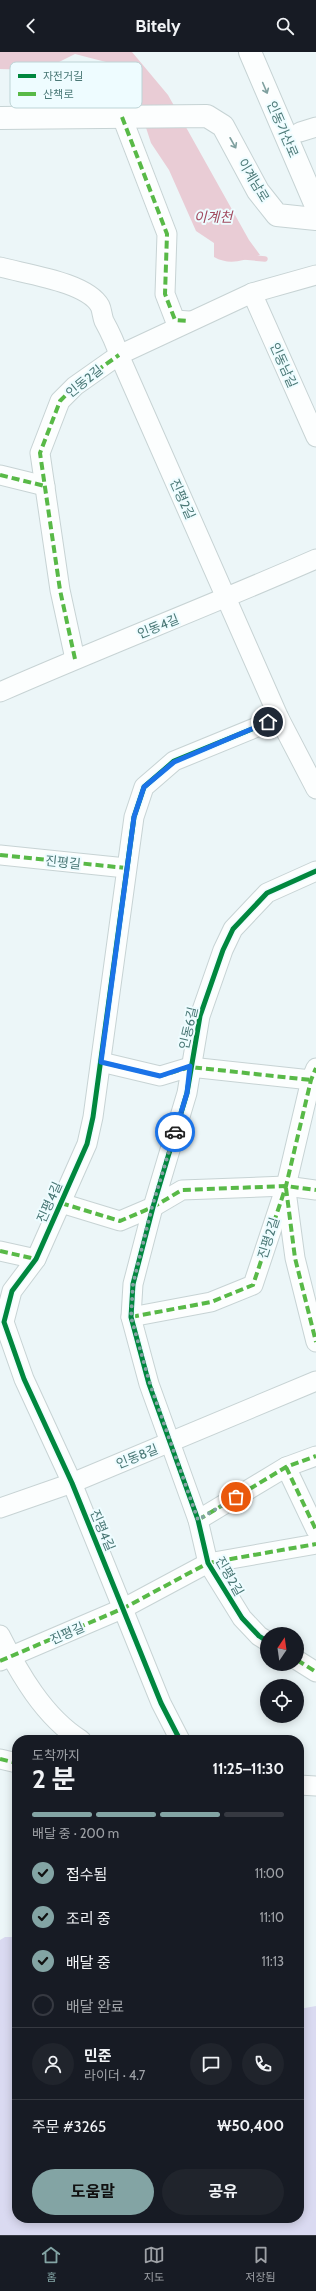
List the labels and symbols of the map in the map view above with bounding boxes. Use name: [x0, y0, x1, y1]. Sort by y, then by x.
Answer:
legend: [10, 62, 142, 108]
text: 자전거길: [43, 69, 83, 83]
one-way arrow: [262, 81, 270, 93]
text: 산책로: [43, 87, 73, 101]
street label: 인동가산로: [264, 98, 302, 160]
one-way arrow: [229, 137, 237, 149]
street label: 이계남로: [235, 155, 273, 205]
water label: 이계천: [194, 208, 233, 226]
street label: 인동남길: [267, 340, 301, 390]
street label: 인동2길: [62, 361, 106, 401]
street label: 진평2길: [167, 476, 199, 522]
street label: 인동4길: [135, 610, 181, 642]
pin: [251, 705, 285, 739]
street label: 진평길: [44, 852, 82, 872]
street label: 인동6길: [175, 1005, 201, 1051]
courier: [155, 1112, 195, 1152]
street label: 진평4길: [33, 1179, 65, 1225]
street label: 진평2길: [254, 1215, 282, 1261]
street label: 인동8길: [114, 1440, 160, 1472]
pin: [219, 1480, 253, 1514]
street label: 진평4길: [87, 1507, 119, 1553]
street label: 진평2길: [212, 1554, 248, 1598]
street label: 진평길: [47, 1618, 87, 1648]
north arrow: [260, 1627, 304, 1671]

